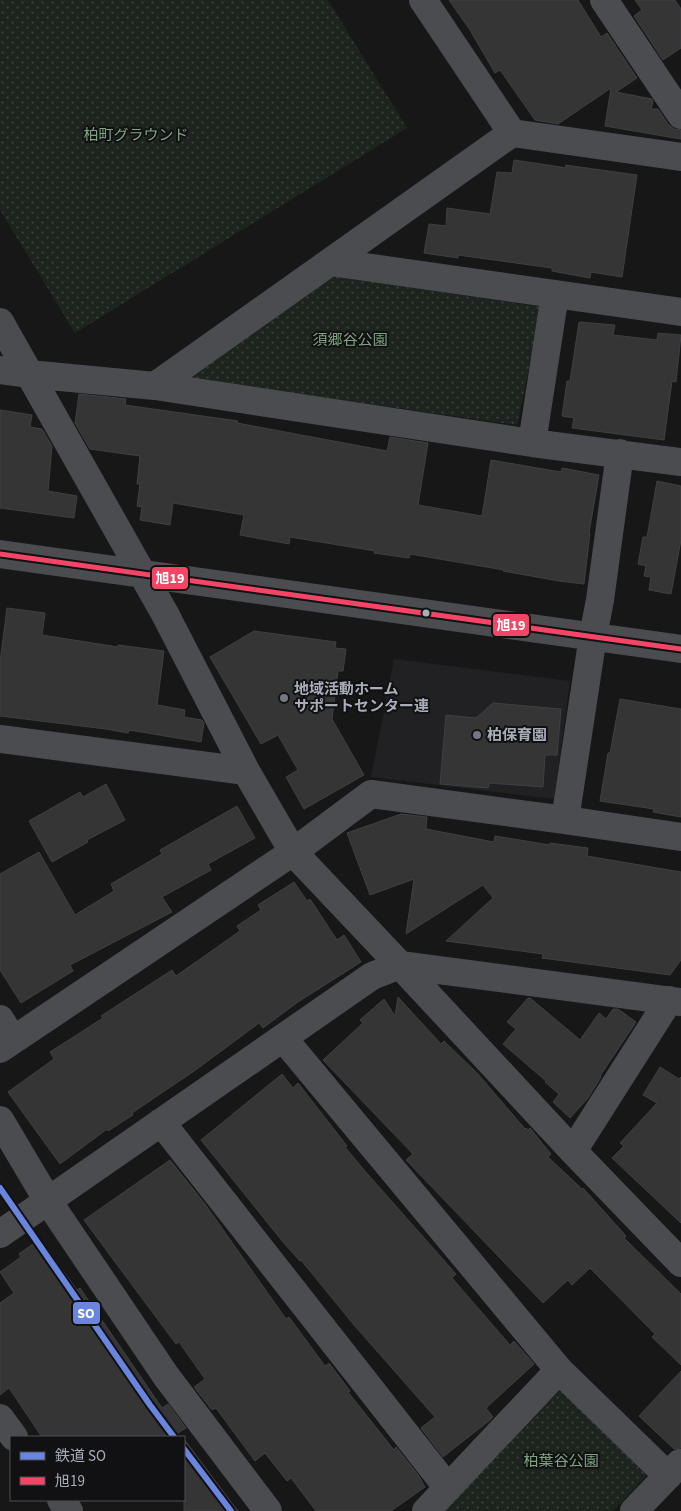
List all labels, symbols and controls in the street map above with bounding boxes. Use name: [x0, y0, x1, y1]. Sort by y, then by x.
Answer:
park label: 柏町グラウンド: [83, 125, 189, 146]
park label: 須郷谷公園: [312, 330, 388, 351]
line badge: 旭19: [151, 566, 189, 590]
text: 旭19: [156, 569, 184, 589]
unlabelled marker: [421, 608, 431, 618]
line badge: 旭19: [492, 613, 530, 637]
text: 旭19: [497, 616, 525, 636]
place label: 地域活動ホーム サポートセンター連: [294, 679, 429, 717]
marker: 地域活動ホーム サポートセンター連: [278, 692, 290, 704]
place label: 柏保育園: [487, 725, 547, 746]
marker: 柏保育園: [471, 729, 483, 741]
line badge: SO: [72, 1301, 101, 1325]
text: SO: [77, 1304, 95, 1324]
legend: [10, 1436, 185, 1501]
text: 鉄道 SO: [55, 1446, 106, 1467]
park label: 柏葉谷公園: [523, 1451, 599, 1472]
text: 旭19: [55, 1471, 85, 1492]

